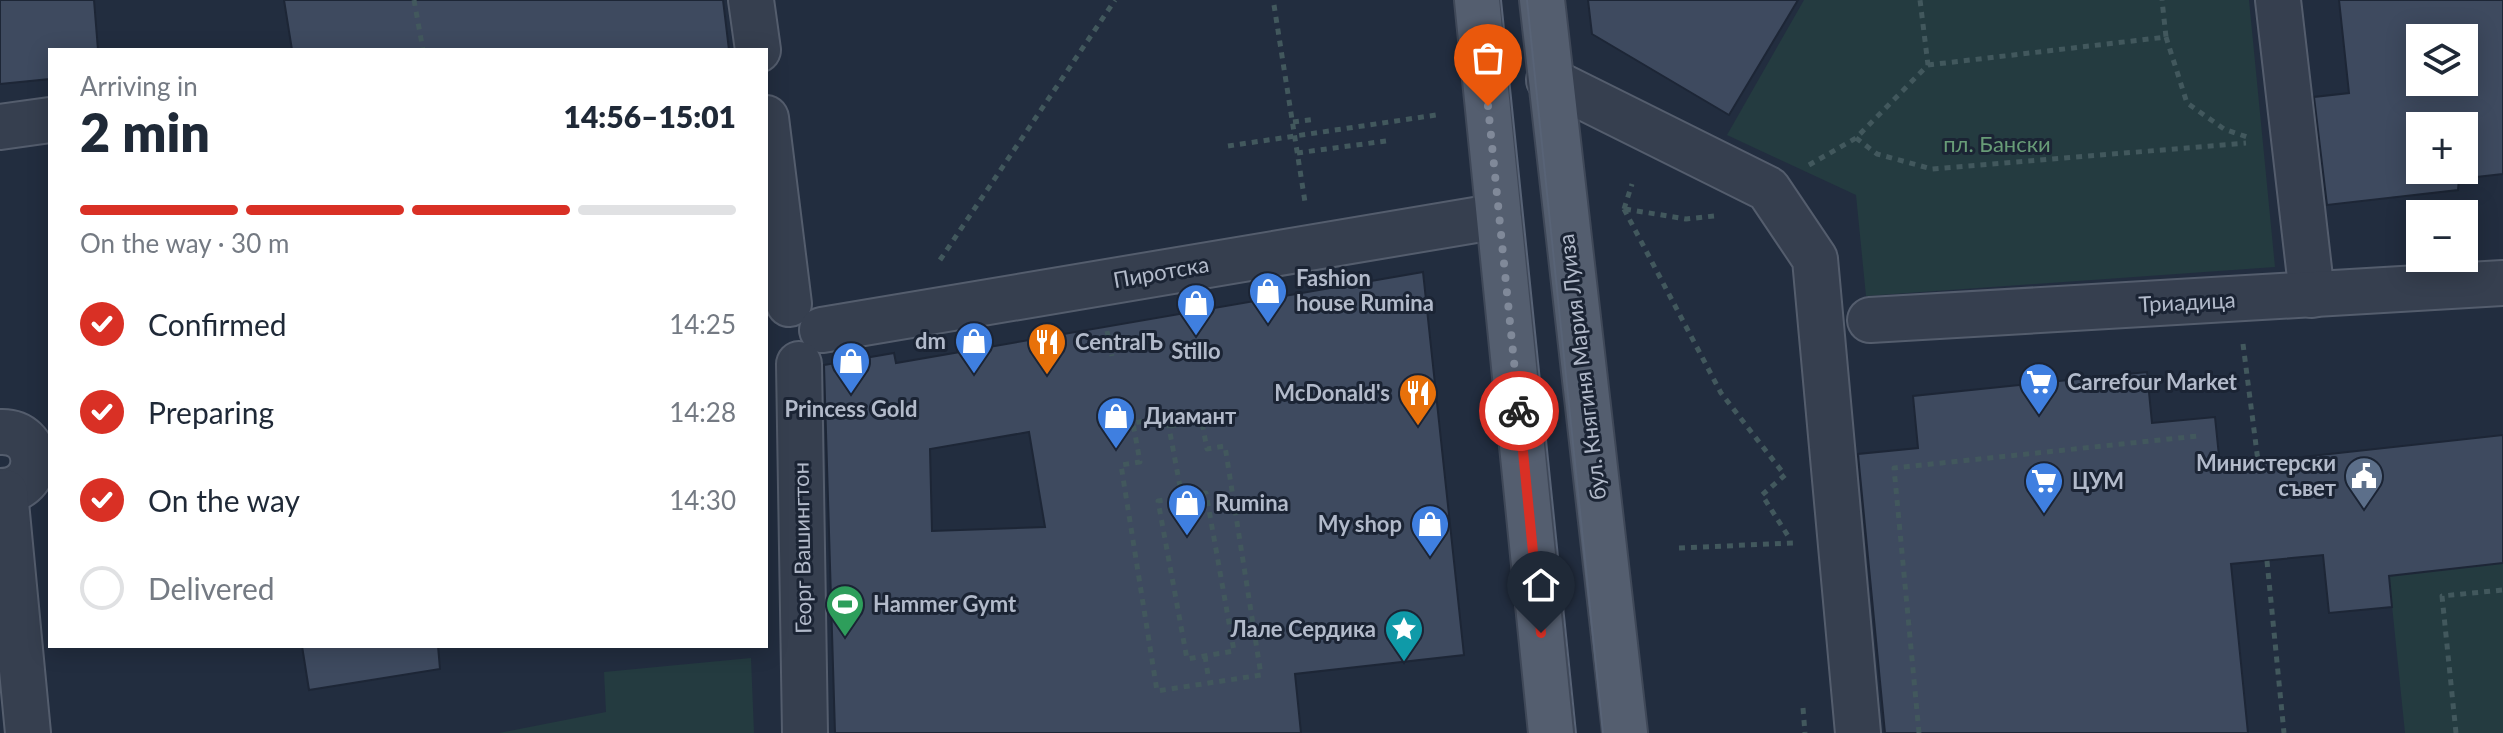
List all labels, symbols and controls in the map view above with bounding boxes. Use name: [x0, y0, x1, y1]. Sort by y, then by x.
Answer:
pin: [1454, 24, 1522, 106]
map controls: [2406, 24, 2478, 272]
button: layers: [2406, 24, 2478, 96]
icon: bag: [1466, 36, 1510, 80]
text: Arriving in: [80, 70, 198, 102]
text: 14:56–15:01: [563, 98, 736, 134]
text: 2 min: [80, 101, 210, 163]
button: +: [2406, 112, 2478, 184]
park label: пл. Бански: [1943, 130, 2051, 157]
button: −: [2406, 200, 2478, 272]
text: On the way · 30 m: [80, 227, 289, 259]
street label: бул. Княгиня Мария Луиза: [1552, 232, 1611, 502]
street label: Пиротска: [1111, 250, 1211, 293]
place label: Fashion house Rumina: [1296, 264, 1434, 316]
shop icon: Fashion house Rumina: [1247, 270, 1289, 325]
shop icon: Stillo: [1175, 282, 1217, 337]
street label: Триадица: [2138, 285, 2236, 318]
icon: check: [80, 302, 124, 346]
text: Confirmed: [148, 306, 287, 342]
text: 14:25: [669, 308, 736, 340]
shop icon: dm: [953, 320, 995, 375]
restaurant icon: CentralЪ: [1026, 321, 1068, 376]
place label: dm: [915, 327, 946, 354]
place label: CentralЪ: [1075, 328, 1163, 355]
place label: Stillo: [1171, 337, 1221, 364]
shop icon: Princess Gold: [830, 340, 872, 395]
supermarket icon: Carrefour Market: [2018, 361, 2060, 416]
place label: Carrefour Market: [2067, 368, 2238, 395]
courier: [1479, 371, 1559, 451]
restaurant icon: McDonald's: [1397, 372, 1439, 427]
place label: McDonald's: [1274, 379, 1390, 406]
icon: bike: [1497, 389, 1541, 433]
icon: check: [80, 390, 124, 434]
text: Preparing: [148, 394, 274, 430]
place label: Princess Gold: [785, 395, 917, 422]
shop icon: Диамант: [1095, 395, 1137, 450]
text: 14:28: [669, 396, 736, 428]
place label: Диамант: [1144, 402, 1237, 429]
place label: Министерски съвет: [2196, 449, 2337, 501]
public building icon: Министерски съвет: [2343, 455, 2385, 510]
supermarket icon: ЦУМ: [2023, 460, 2065, 515]
street label: Георг Вашингтон: [787, 462, 816, 634]
place label: ЦУМ: [2072, 467, 2124, 494]
icon: check: [80, 478, 124, 522]
text: On the way: [148, 482, 300, 518]
shop icon: Rumina: [1166, 482, 1208, 537]
text: 14:30: [669, 484, 736, 516]
place label: Rumina: [1215, 489, 1289, 516]
shop icon: My shop: [1409, 503, 1451, 558]
place label: My shop: [1318, 510, 1402, 537]
pin: [1507, 551, 1575, 633]
icon: home: [1519, 563, 1563, 607]
text: Delivered: [148, 570, 275, 606]
sports icon: Hammer Gymt: [824, 583, 866, 638]
place label: Hammer Gymt: [873, 590, 1017, 617]
place icon: Лале Сердика: [1383, 608, 1425, 663]
place label: Лале Сердика: [1229, 615, 1376, 642]

